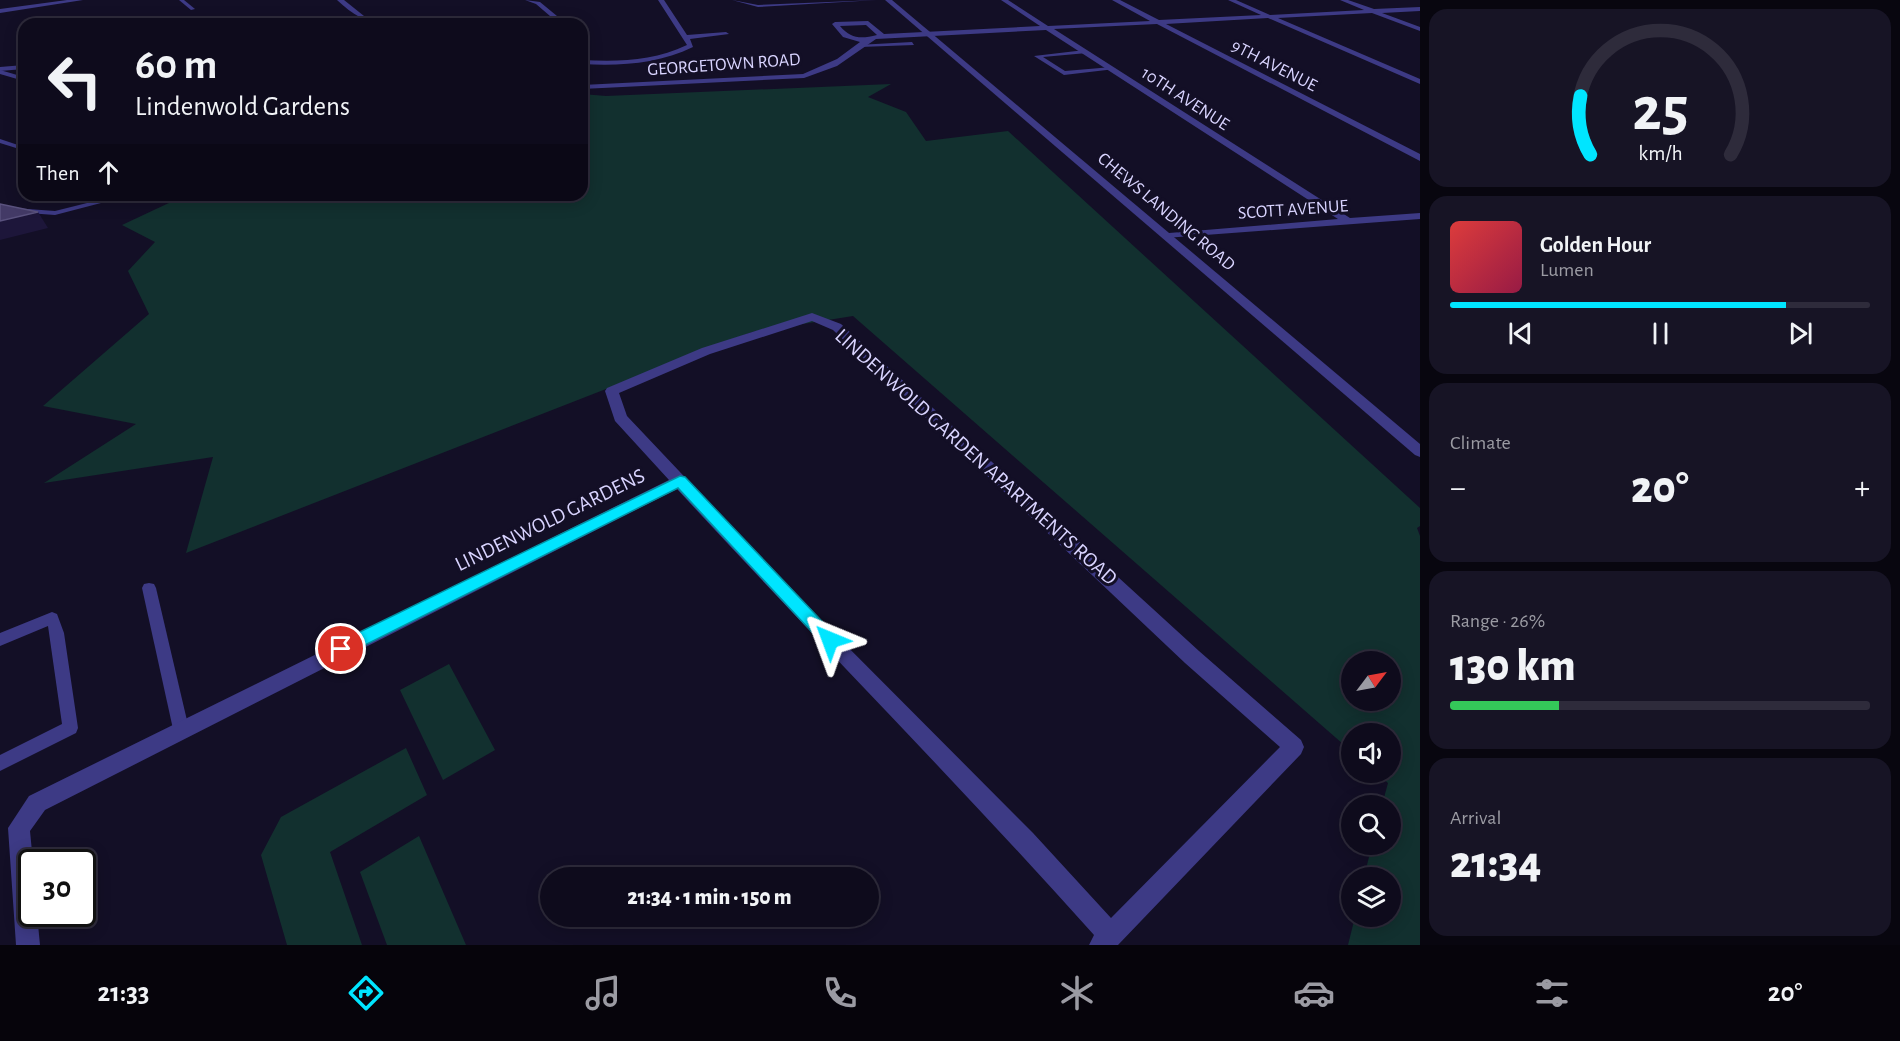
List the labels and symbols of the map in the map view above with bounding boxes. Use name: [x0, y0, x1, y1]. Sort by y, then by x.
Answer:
street label: 9TH AVENUE: [1228, 37, 1320, 95]
street label: GEORGETOWN ROAD: [647, 51, 801, 79]
street label: 10TH AVENUE: [1138, 64, 1232, 134]
street label: CHEWS LANDING ROAD: [1094, 149, 1238, 275]
street label: SCOTT AVENUE: [1237, 197, 1349, 223]
street label: LINDENWOLD GARDEN APARTMENTS ROAD: [831, 325, 1121, 589]
street label: LINDENWOLD GARDENS: [452, 465, 648, 575]
position arrow: [798, 608, 862, 672]
pin: [315, 623, 366, 674]
north arrow: [1341, 651, 1401, 711]
speed limit sign: 30: [18, 849, 96, 927]

